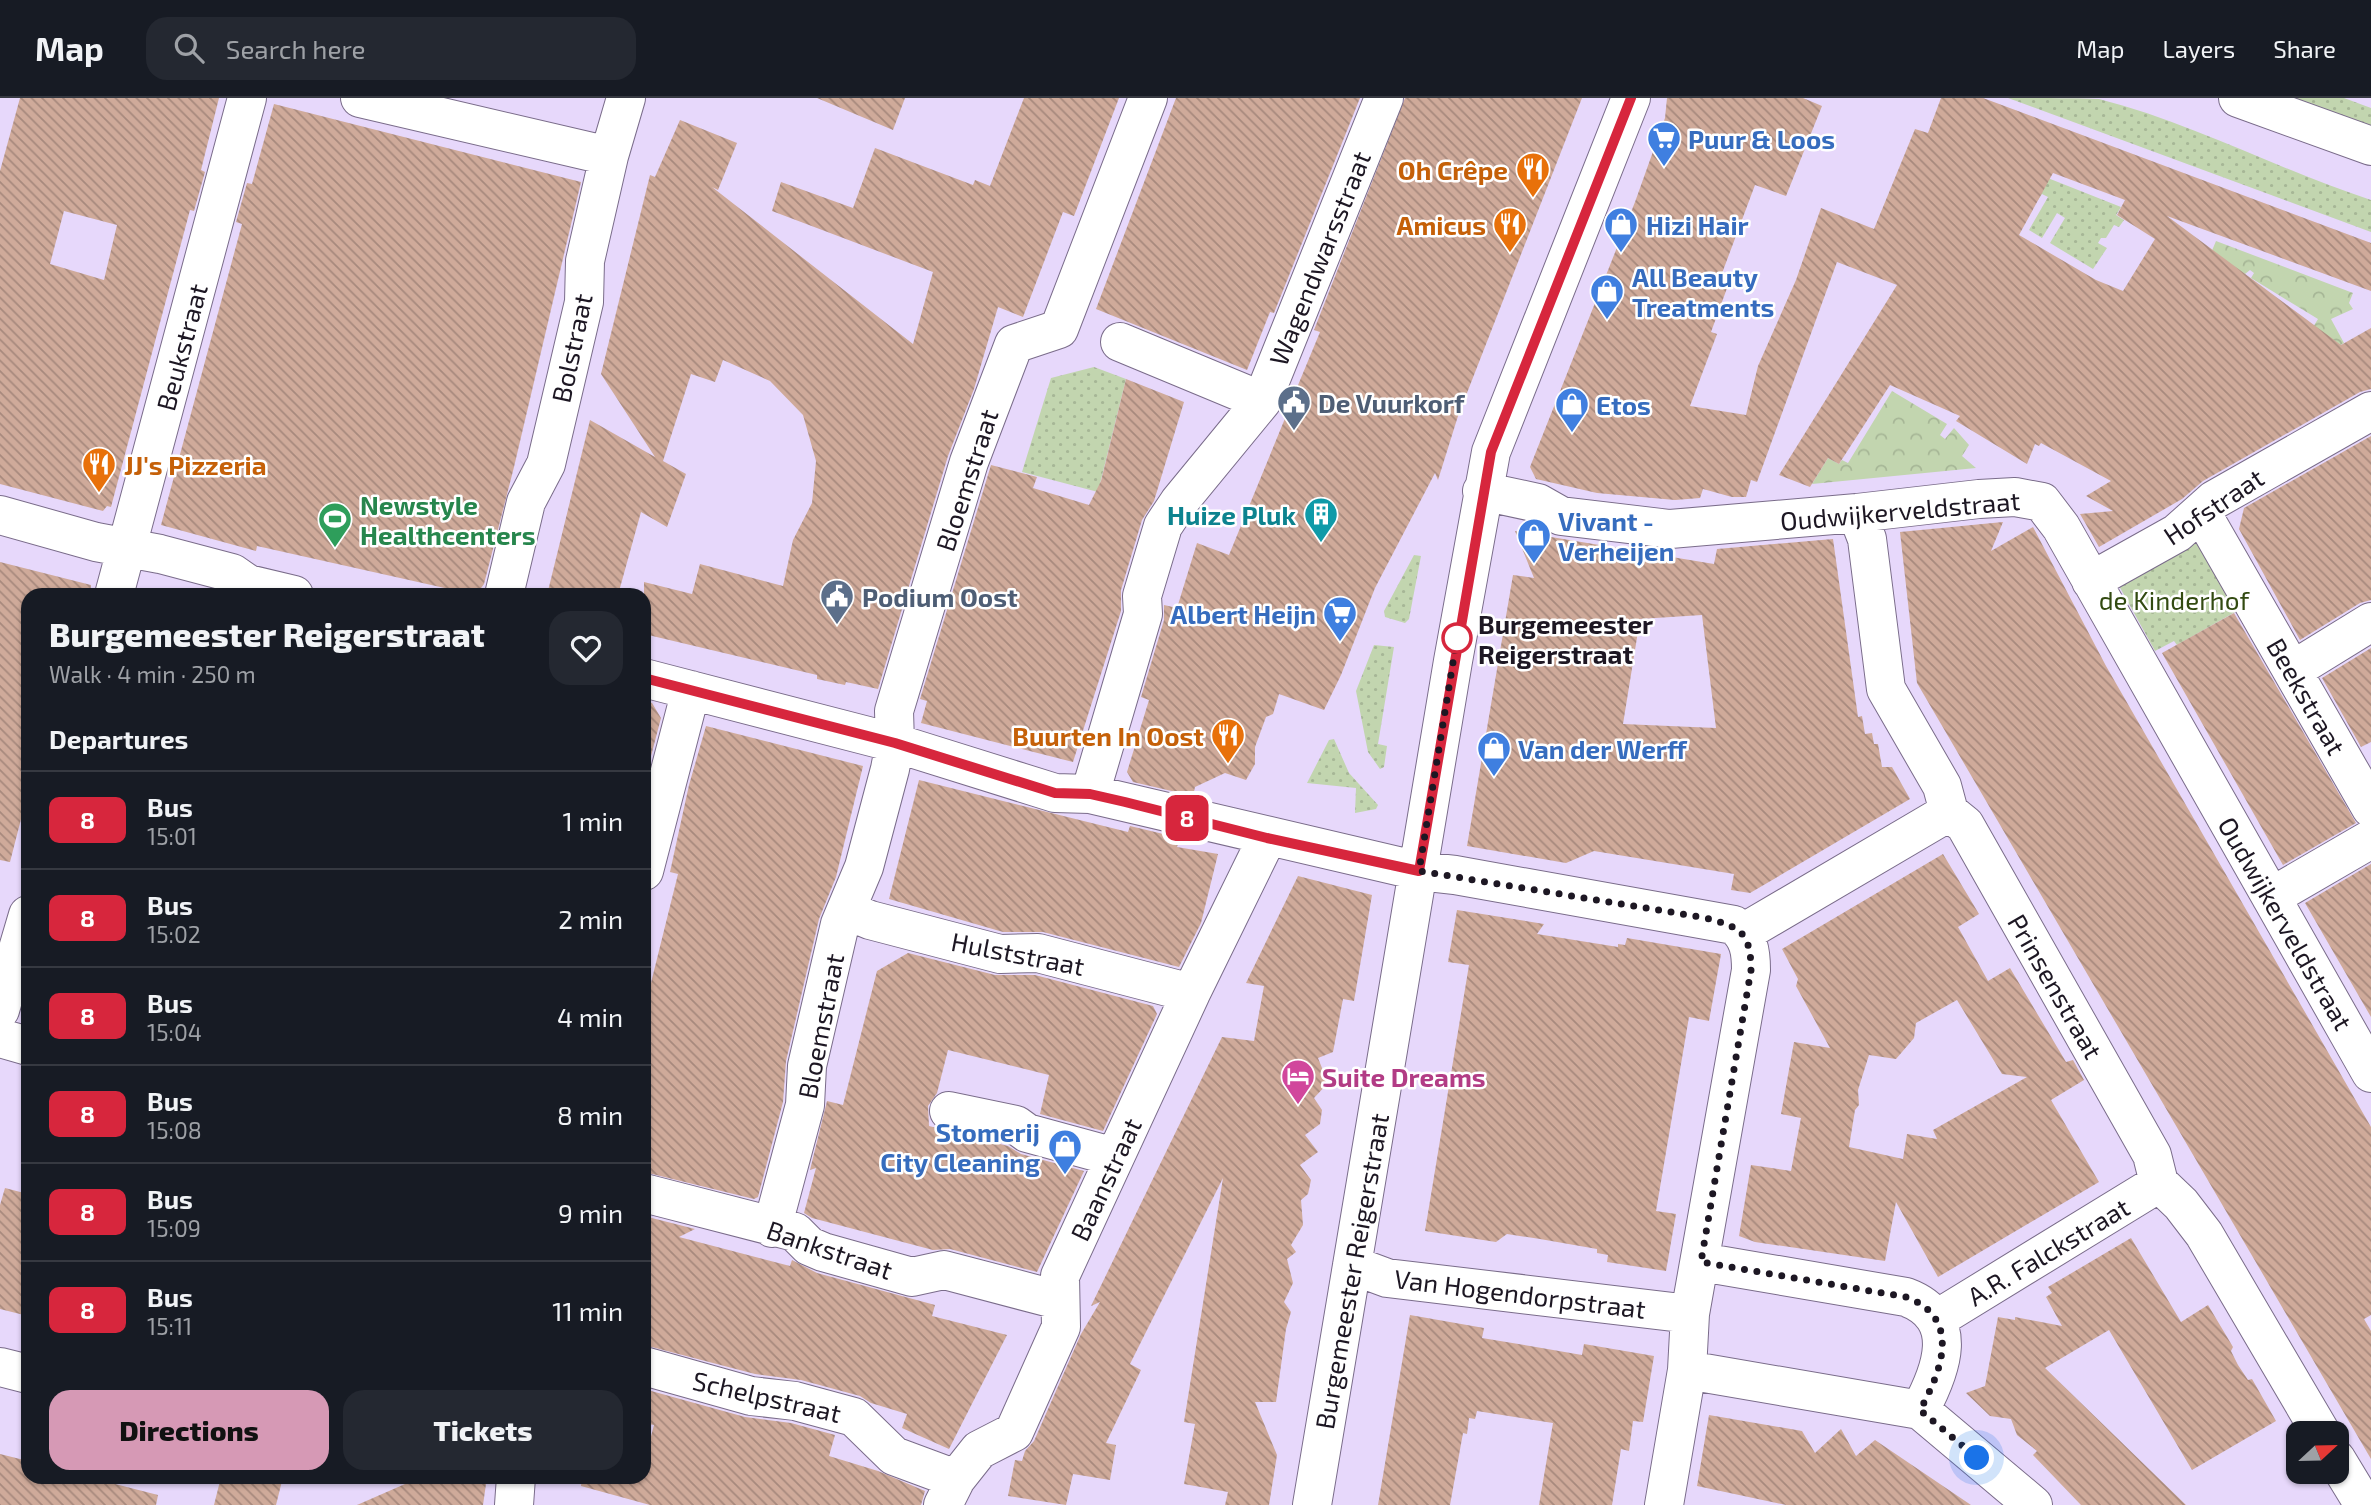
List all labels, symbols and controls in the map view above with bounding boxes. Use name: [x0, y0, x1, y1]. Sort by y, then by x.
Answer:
search box: [146, 17, 636, 80]
text: Map: [35, 28, 104, 68]
icon: search: [170, 29, 208, 67]
text: Search here: [226, 33, 365, 64]
text: Map: [2076, 34, 2124, 63]
text: Layers: [2162, 34, 2235, 63]
text: Share: [2273, 34, 2336, 63]
supermarket icon: Puur & Loos: [1645, 119, 1683, 168]
place label: Puur & Loos: [1688, 123, 1835, 154]
street label: Wagendwarsstraat: [1262, 146, 1376, 370]
restaurant icon: Oh Crêpe: [1514, 150, 1552, 199]
place label: Oh Crêpe: [1398, 154, 1508, 185]
restaurant icon: Amicus: [1491, 205, 1529, 254]
shop icon: Hizi Hair: [1602, 205, 1640, 254]
place label: Amicus: [1396, 209, 1486, 240]
place label: Hizi Hair: [1646, 209, 1749, 240]
place label: All Beauty Treatments: [1632, 261, 1774, 322]
shop icon: All Beauty Treatments: [1588, 272, 1626, 321]
street label: Beukstraat: [149, 280, 213, 414]
street label: Bolstraat: [544, 291, 598, 405]
public building icon: De Vuurkorf: [1275, 383, 1313, 432]
shop icon: Etos: [1553, 385, 1591, 434]
place label: De Vuurkorf: [1318, 387, 1466, 418]
place label: Etos: [1596, 389, 1651, 420]
street label: Bloemstraat: [928, 405, 1004, 555]
restaurant icon: JJ's Pizzeria: [80, 445, 118, 494]
place label: JJ's Pizzeria: [124, 449, 266, 480]
street label: Hofstraat: [2157, 461, 2269, 551]
street label: Oudwijkerveldstraat: [1779, 484, 2021, 536]
place label: Newstyle Healthcenters: [360, 489, 536, 550]
building icon: Huize Pluk: [1302, 495, 1340, 544]
place label: Huize Pluk: [1167, 499, 1296, 530]
sports icon: Newstyle Healthcenters: [316, 500, 354, 549]
place label: Vivant - Verheijen: [1558, 505, 1674, 566]
shop icon: Vivant - Verheijen: [1515, 516, 1553, 565]
public building icon: Podium Oost: [818, 577, 856, 626]
place label: Podium Oost: [862, 581, 1018, 612]
park label: de Kinderhof: [2099, 584, 2250, 615]
supermarket icon: Albert Heijn: [1321, 594, 1359, 643]
place label: Albert Heijn: [1170, 598, 1316, 629]
place label: Burgemeester Reigerstraat: [1478, 608, 1653, 669]
button: heart: [549, 611, 623, 685]
text: Burgemeester Reigerstraat: [49, 614, 485, 654]
marker: Burgemeester Reigerstraat: [1442, 623, 1472, 653]
street label: Beekstraat: [2261, 632, 2353, 760]
text: Walk · 4 min · 250 m: [49, 660, 256, 688]
restaurant icon: Buurten In Oost: [1209, 716, 1247, 765]
place label: Buurten In Oost: [1012, 720, 1204, 751]
text: Departures: [49, 723, 188, 754]
shop icon: Van der Werff: [1475, 729, 1513, 778]
place label: Van der Werff: [1518, 733, 1688, 764]
text: Bus: [147, 791, 193, 822]
line badge: 8: [1164, 795, 1210, 841]
text: 8: [1180, 803, 1194, 832]
text: 8: [80, 805, 95, 834]
text: 1 min: [563, 805, 623, 836]
street label: Oudwijkerveldstraat: [2212, 811, 2360, 1035]
text: 15:01: [147, 822, 197, 850]
text: Bus: [147, 889, 193, 920]
text: 8: [80, 903, 95, 932]
text: 2 min: [558, 903, 623, 934]
street label: Prinsenstraat: [2002, 908, 2110, 1064]
text: 15:02: [147, 920, 201, 948]
street label: Hulststraat: [949, 925, 1087, 981]
street label: Bloemstraat: [791, 951, 849, 1101]
text: Bus: [147, 987, 193, 1018]
text: 8: [80, 1001, 95, 1030]
text: 4 min: [557, 1001, 623, 1032]
text: 15:04: [147, 1018, 202, 1046]
hotel icon: Suite Dreams: [1279, 1057, 1317, 1106]
place label: Suite Dreams: [1322, 1061, 1486, 1092]
text: Bus: [147, 1085, 193, 1116]
text: 8: [80, 1099, 95, 1128]
text: 8 min: [557, 1099, 623, 1130]
street label: Burgemeester Reigerstraat: [1308, 1111, 1394, 1431]
street label: Baanstraat: [1063, 1113, 1147, 1245]
text: 15:08: [147, 1116, 202, 1144]
place label: Stomerij City Cleaning: [880, 1116, 1040, 1178]
shop icon: Stomerij City Cleaning: [1046, 1127, 1084, 1176]
text: Bus: [147, 1183, 193, 1214]
street label: A.R. Falckstraat: [1961, 1190, 2135, 1311]
text: 8: [80, 1197, 95, 1226]
text: 9 min: [558, 1197, 623, 1228]
street label: Bankstraat: [763, 1213, 897, 1285]
text: 15:09: [147, 1214, 201, 1242]
street label: Van Hogendorpstraat: [1393, 1262, 1648, 1324]
text: Bus: [147, 1281, 193, 1312]
text: 8: [80, 1295, 95, 1324]
text: 11 min: [552, 1295, 623, 1326]
text: 15:11: [147, 1312, 192, 1340]
street label: Schelpstraat: [690, 1364, 844, 1428]
button: Directions: [49, 1390, 329, 1470]
button: Tickets: [343, 1390, 623, 1470]
north arrow: [2286, 1421, 2348, 1484]
map controls: [2286, 1421, 2349, 1484]
your location: [1959, 1440, 1994, 1475]

